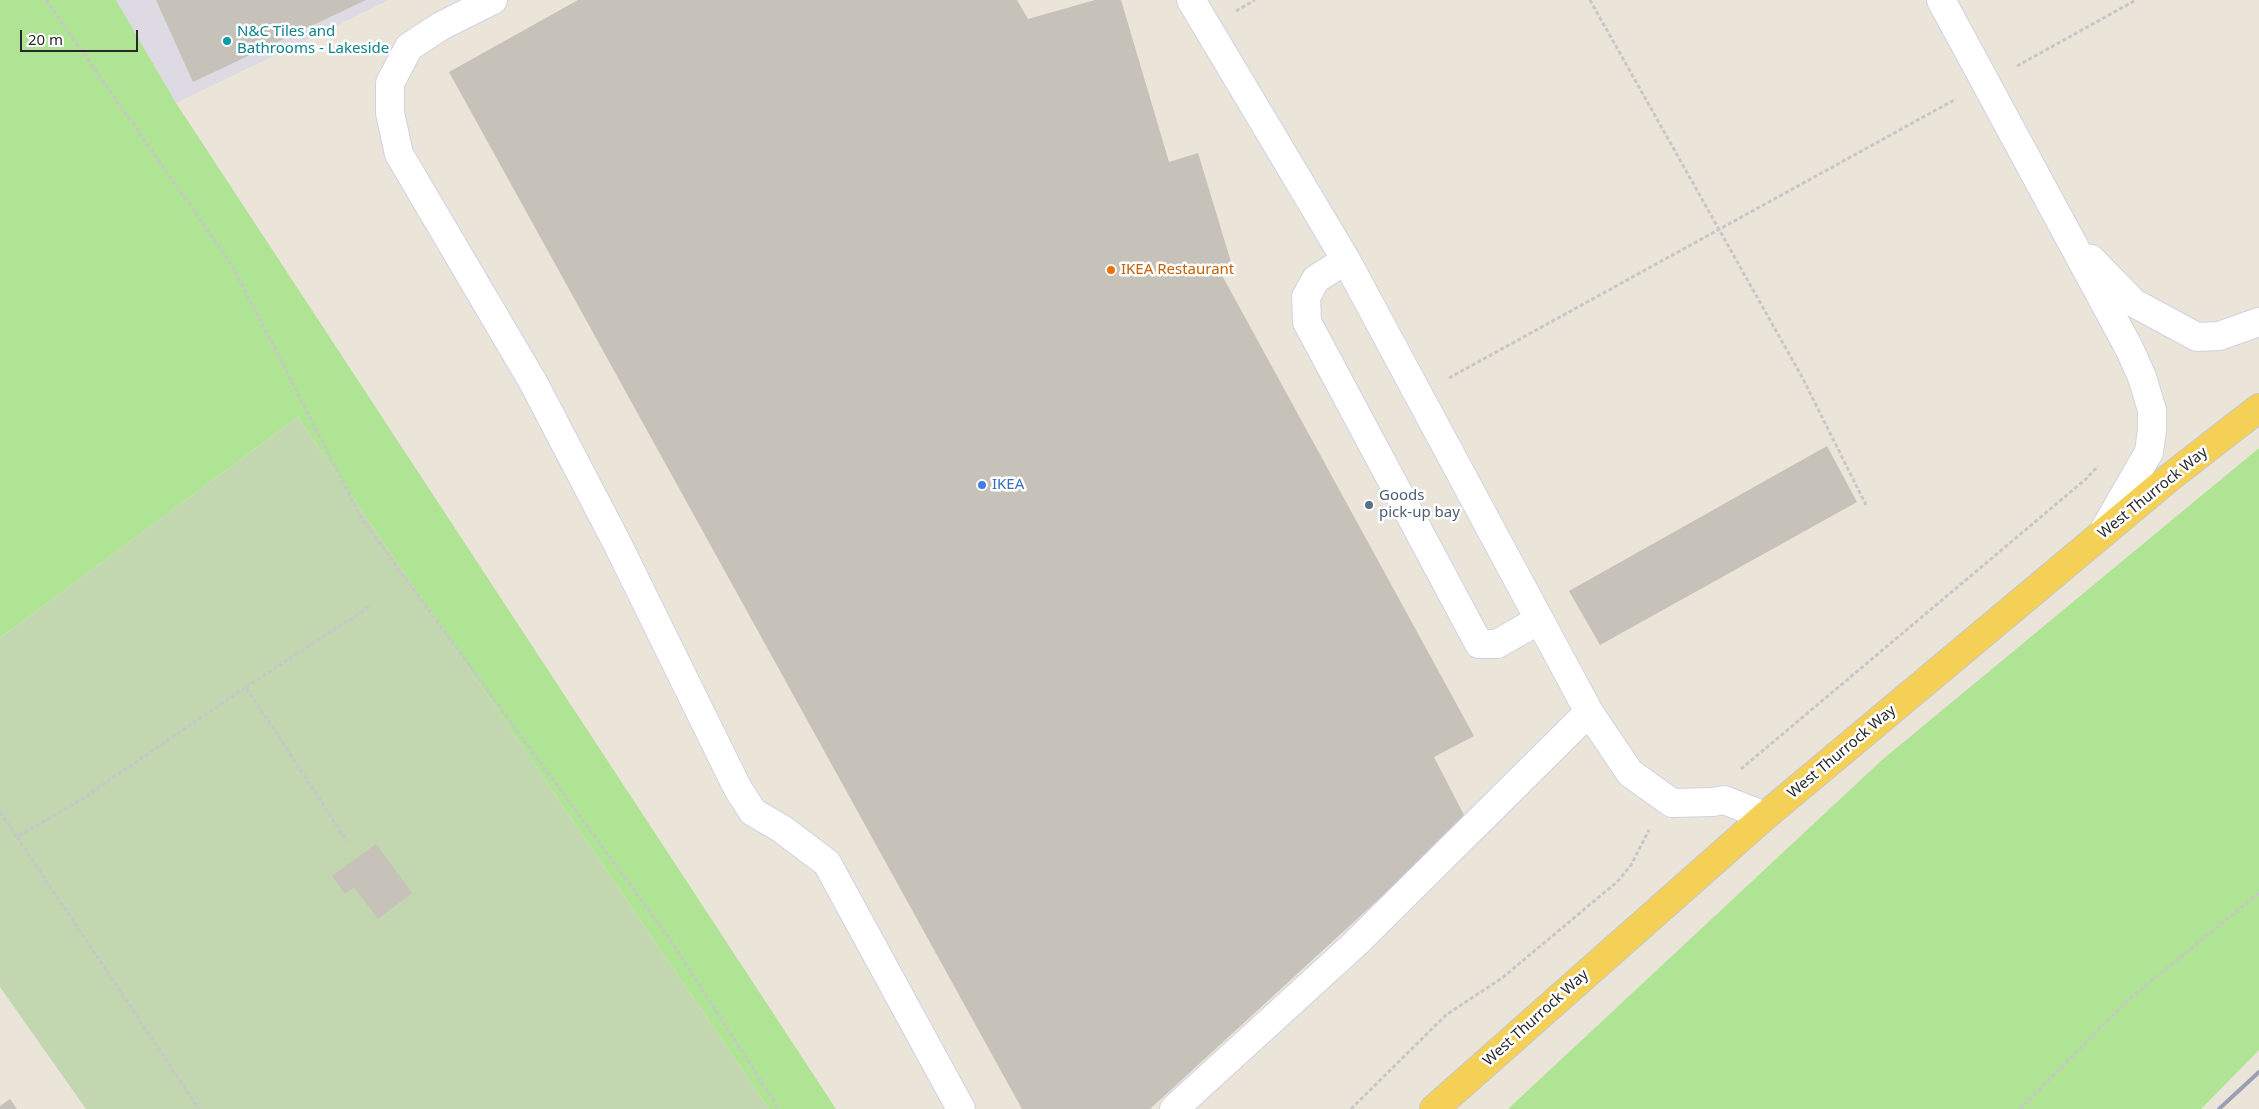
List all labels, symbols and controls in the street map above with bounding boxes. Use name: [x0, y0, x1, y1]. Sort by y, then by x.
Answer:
scale bar: [22, 20, 140, 52]
place label: N&C Tiles and Bathrooms - Lakeside: [237, 23, 389, 58]
text: 20 m: [28, 29, 63, 49]
marker: N&C Tiles and Bathrooms - Lakeside: [221, 35, 233, 47]
place label: IKEA Restaurant: [1121, 261, 1234, 279]
marker: IKEA Restaurant: [1105, 264, 1117, 276]
street label: West Thurrock Way: [2095, 443, 2211, 543]
place label: IKEA: [992, 476, 1024, 494]
marker: IKEA: [976, 479, 988, 491]
place label: Goods pick-up bay: [1379, 487, 1460, 522]
marker: Goods pick-up bay: [1363, 499, 1375, 511]
street label: West Thurrock Way: [1784, 702, 1900, 802]
street label: West Thurrock Way: [1480, 966, 1592, 1070]

